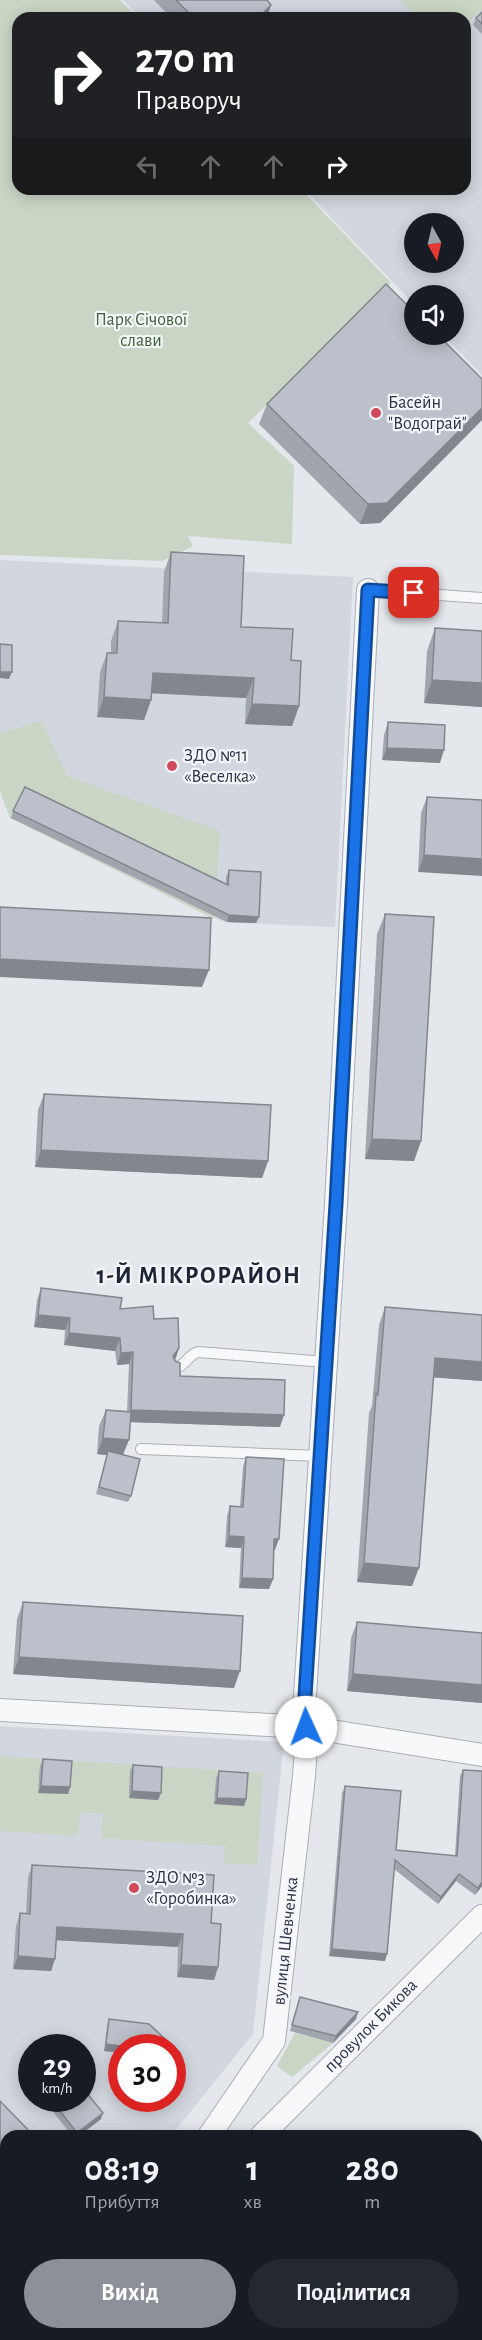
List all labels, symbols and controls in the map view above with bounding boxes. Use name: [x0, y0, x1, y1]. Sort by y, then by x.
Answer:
icon: right: [36, 36, 114, 114]
text: 270 m: [135, 38, 235, 80]
text: Праворуч: [135, 87, 242, 114]
icon: left: [131, 150, 164, 183]
icon: ahead: [194, 150, 227, 183]
icon: ahead: [257, 150, 290, 183]
icon: right: [320, 150, 353, 183]
north arrow: [404, 213, 464, 273]
map controls: [404, 213, 464, 345]
button: sound: [404, 285, 464, 345]
park label: Парк Січової слави: [95, 311, 187, 350]
place label: Басейн "Водограй": [388, 394, 467, 433]
marker: Басейн "Водограй": [369, 406, 383, 420]
pin: [388, 567, 439, 618]
icon: arrive: [397, 576, 430, 609]
place label: ЗДО №11 «Веселка»: [184, 747, 256, 786]
marker: ЗДО №11 «Веселка»: [165, 759, 179, 773]
district label: 1-Й МІКРОРАЙОН: [96, 1262, 302, 1288]
position arrow: [274, 1695, 338, 1759]
place label: ЗДО №3 «Горобинка»: [146, 1869, 237, 1908]
street label: вулиця Шевченка: [270, 1876, 302, 2006]
marker: ЗДО №3 «Горобинка»: [127, 1881, 141, 1895]
street label: провулок Бикова: [321, 1976, 421, 2076]
speed limit sign: 30: [108, 2034, 186, 2112]
text: 29: [43, 2051, 71, 2081]
text: km/h: [42, 2081, 72, 2096]
text: 08:19: [84, 2151, 159, 2187]
text: 1: [246, 2151, 259, 2187]
text: 280: [346, 2151, 399, 2187]
text: Прибуття: [84, 2192, 160, 2212]
text: хв: [244, 2192, 262, 2212]
text: m: [364, 2192, 380, 2212]
button: Вихід: [24, 2259, 236, 2328]
button: Поділитися: [248, 2259, 459, 2328]

